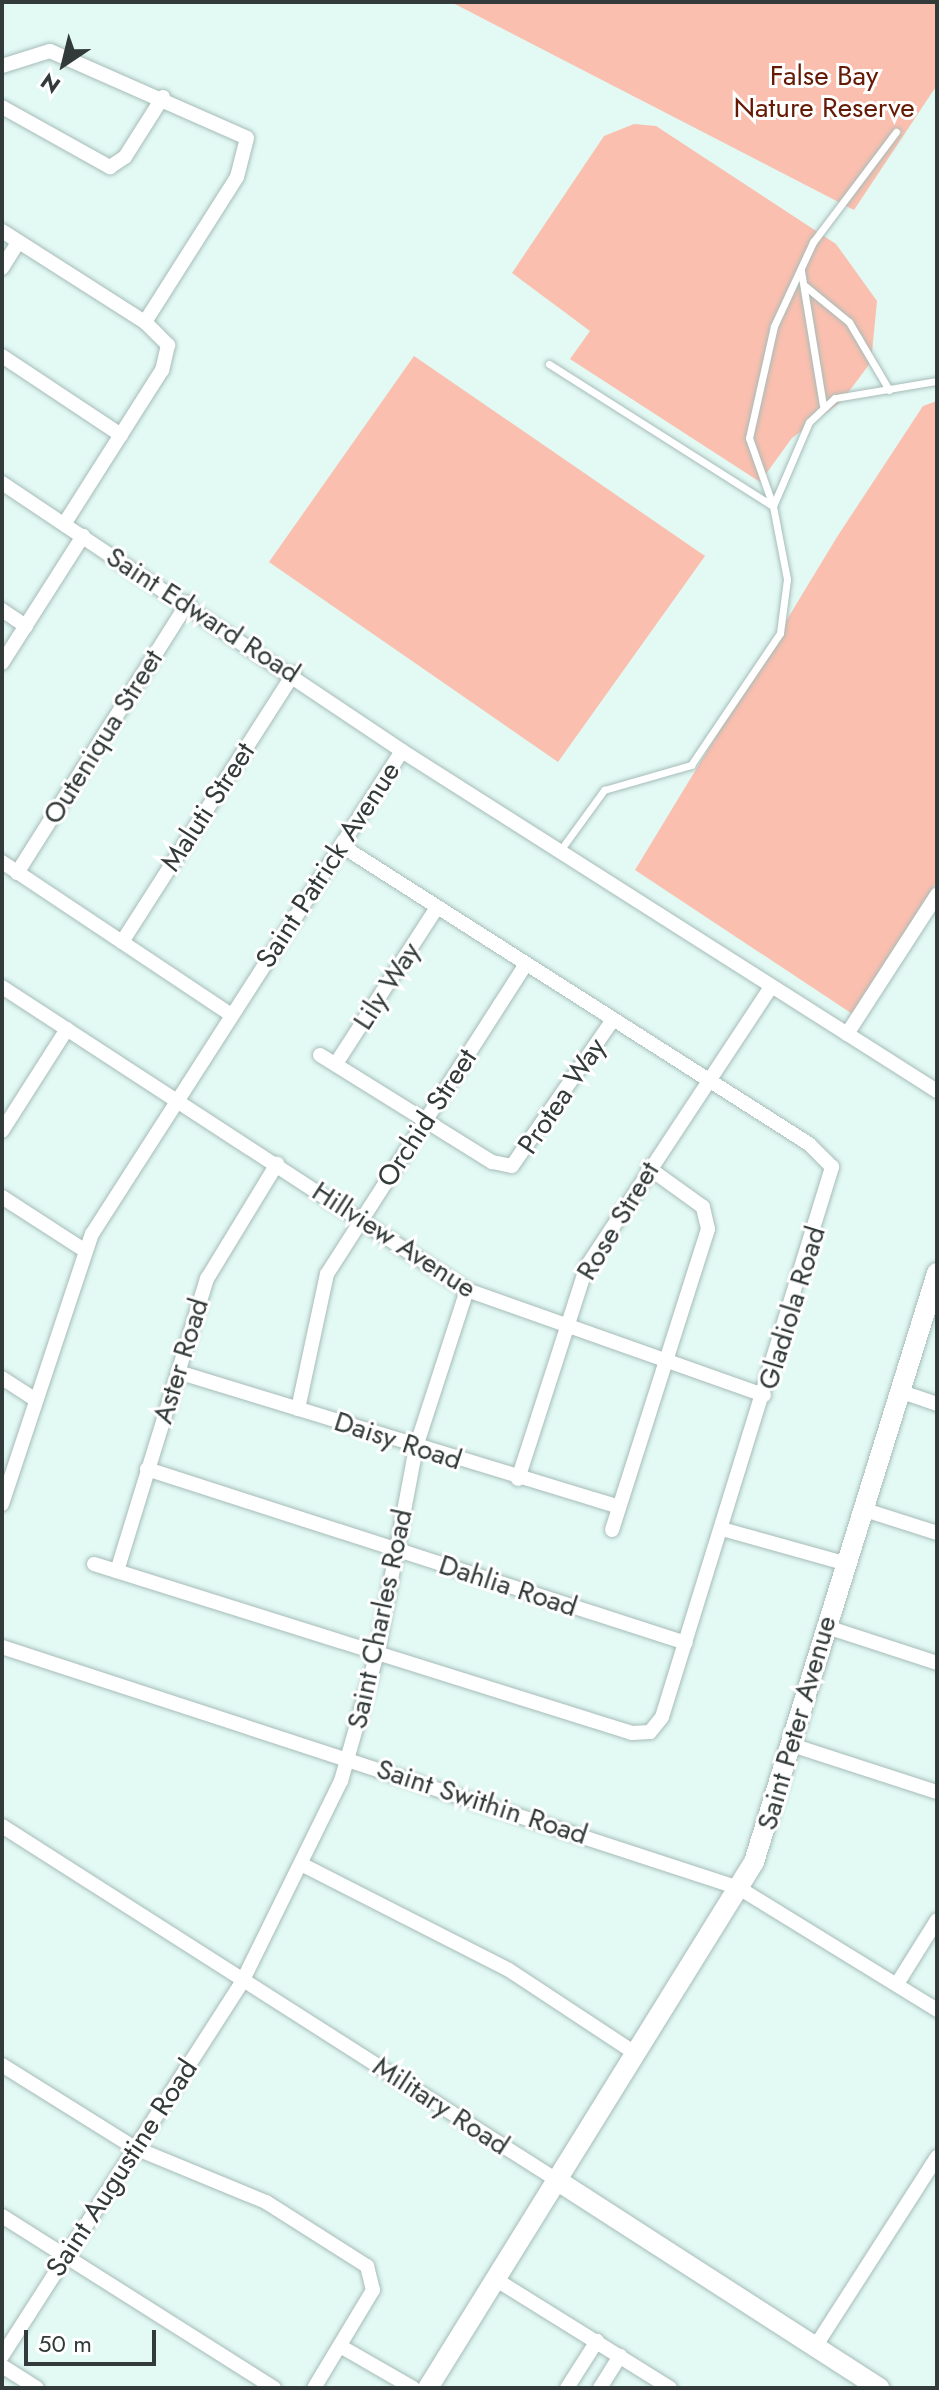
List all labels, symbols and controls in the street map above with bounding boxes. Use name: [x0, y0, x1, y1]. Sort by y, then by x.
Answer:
north arrow: [24, 24, 104, 104]
park label: False Bay Nature Reserve: [733, 59, 915, 125]
text: N: [34, 66, 67, 102]
street label: Saint Edward Road: [100, 540, 306, 690]
street label: Outeniqua Street: [36, 644, 170, 830]
street label: Maluti Street: [154, 736, 262, 878]
street label: Saint Patrick Avenue: [249, 756, 407, 974]
street label: Lily Way: [346, 936, 428, 1036]
street label: Protea Way: [511, 1032, 613, 1160]
street label: Orchid Street: [370, 1043, 484, 1193]
street label: Rose Street: [570, 1156, 666, 1286]
street label: Hillview Avenue: [306, 1175, 482, 1305]
street label: Gladiola Road: [751, 1222, 833, 1394]
street label: Aster Road: [146, 1294, 216, 1428]
street label: Daisy Road: [330, 1405, 466, 1477]
street label: Saint Charles Road: [340, 1506, 420, 1732]
street label: Dahlia Road: [435, 1548, 581, 1624]
street label: Saint Peter Avenue: [750, 1612, 844, 1834]
street label: Saint Swithin Road: [372, 1752, 592, 1852]
street label: Military Road: [367, 2050, 515, 2162]
street label: Saint Augustine Road: [39, 2053, 205, 2283]
scale bar: [28, 2314, 160, 2364]
text: 50 m: [38, 2326, 92, 2361]

